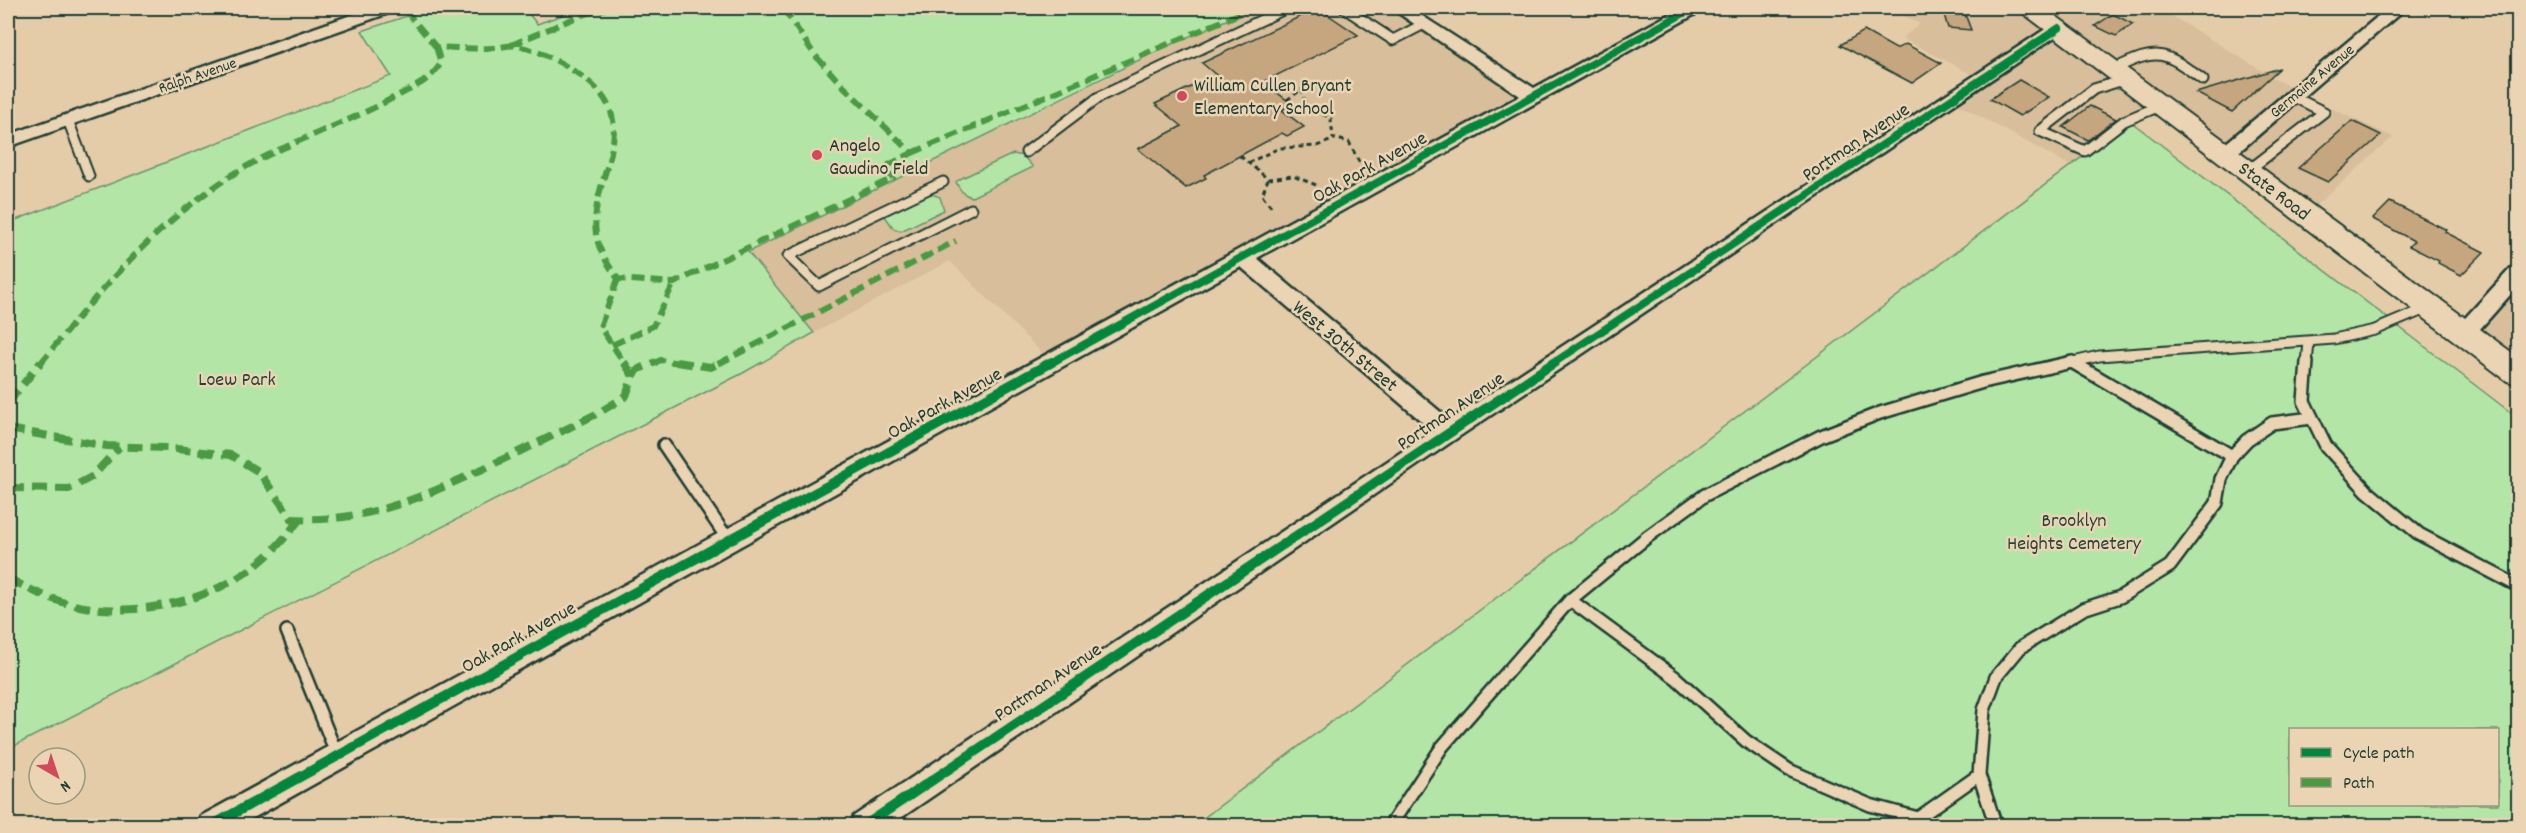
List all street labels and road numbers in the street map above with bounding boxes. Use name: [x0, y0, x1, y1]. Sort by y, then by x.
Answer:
street label: Germaine Avenue: [2265, 40, 2360, 124]
street label: Ralph Avenue: [156, 52, 240, 100]
street label: Portman Avenue: [1797, 97, 1916, 190]
street label: Oak Park Avenue: [1308, 125, 1433, 212]
street label: State Road: [2231, 156, 2315, 229]
street label: West 30th Street: [1285, 295, 1403, 400]
street label: Oak Park Avenue: [883, 361, 1008, 448]
street label: Portman Avenue: [1392, 366, 1511, 459]
street label: Oak Park Avenue: [457, 595, 582, 682]
street label: Portman Avenue: [989, 637, 1108, 730]

